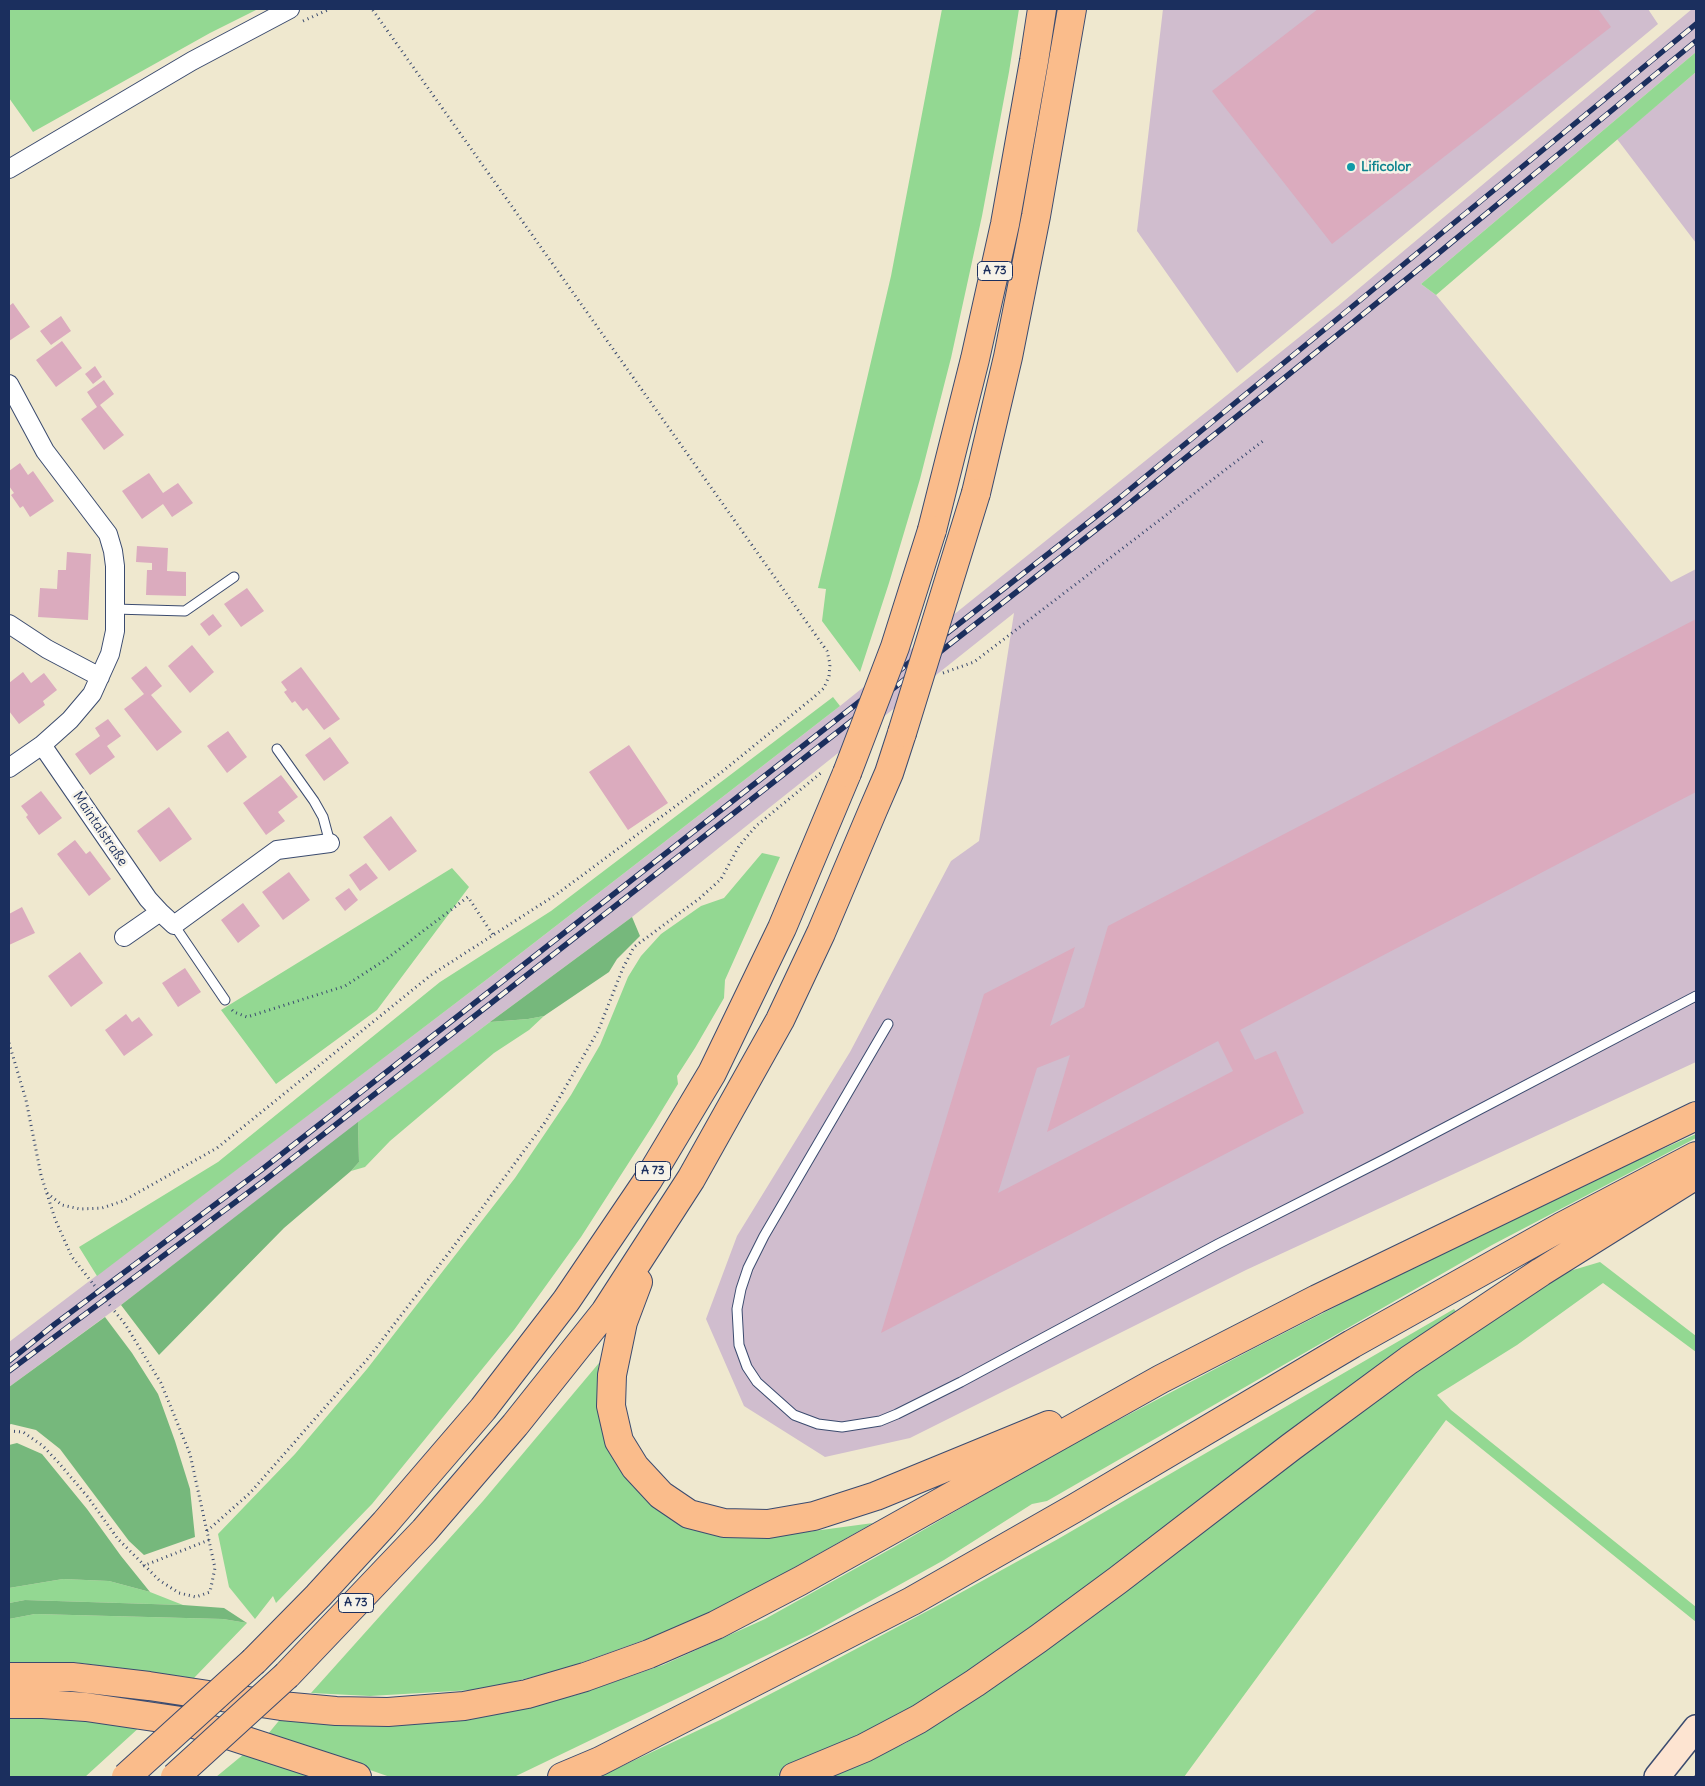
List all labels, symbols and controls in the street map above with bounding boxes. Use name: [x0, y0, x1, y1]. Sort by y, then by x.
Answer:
place label: Lificolor: [1361, 159, 1411, 175]
marker: Lificolor: [1345, 161, 1357, 173]
road number: A 73: [978, 262, 1012, 280]
street label: Maintalstraße: [69, 789, 131, 869]
road number: A 73: [636, 1162, 670, 1180]
road number: A 73: [338, 1594, 374, 1612]

